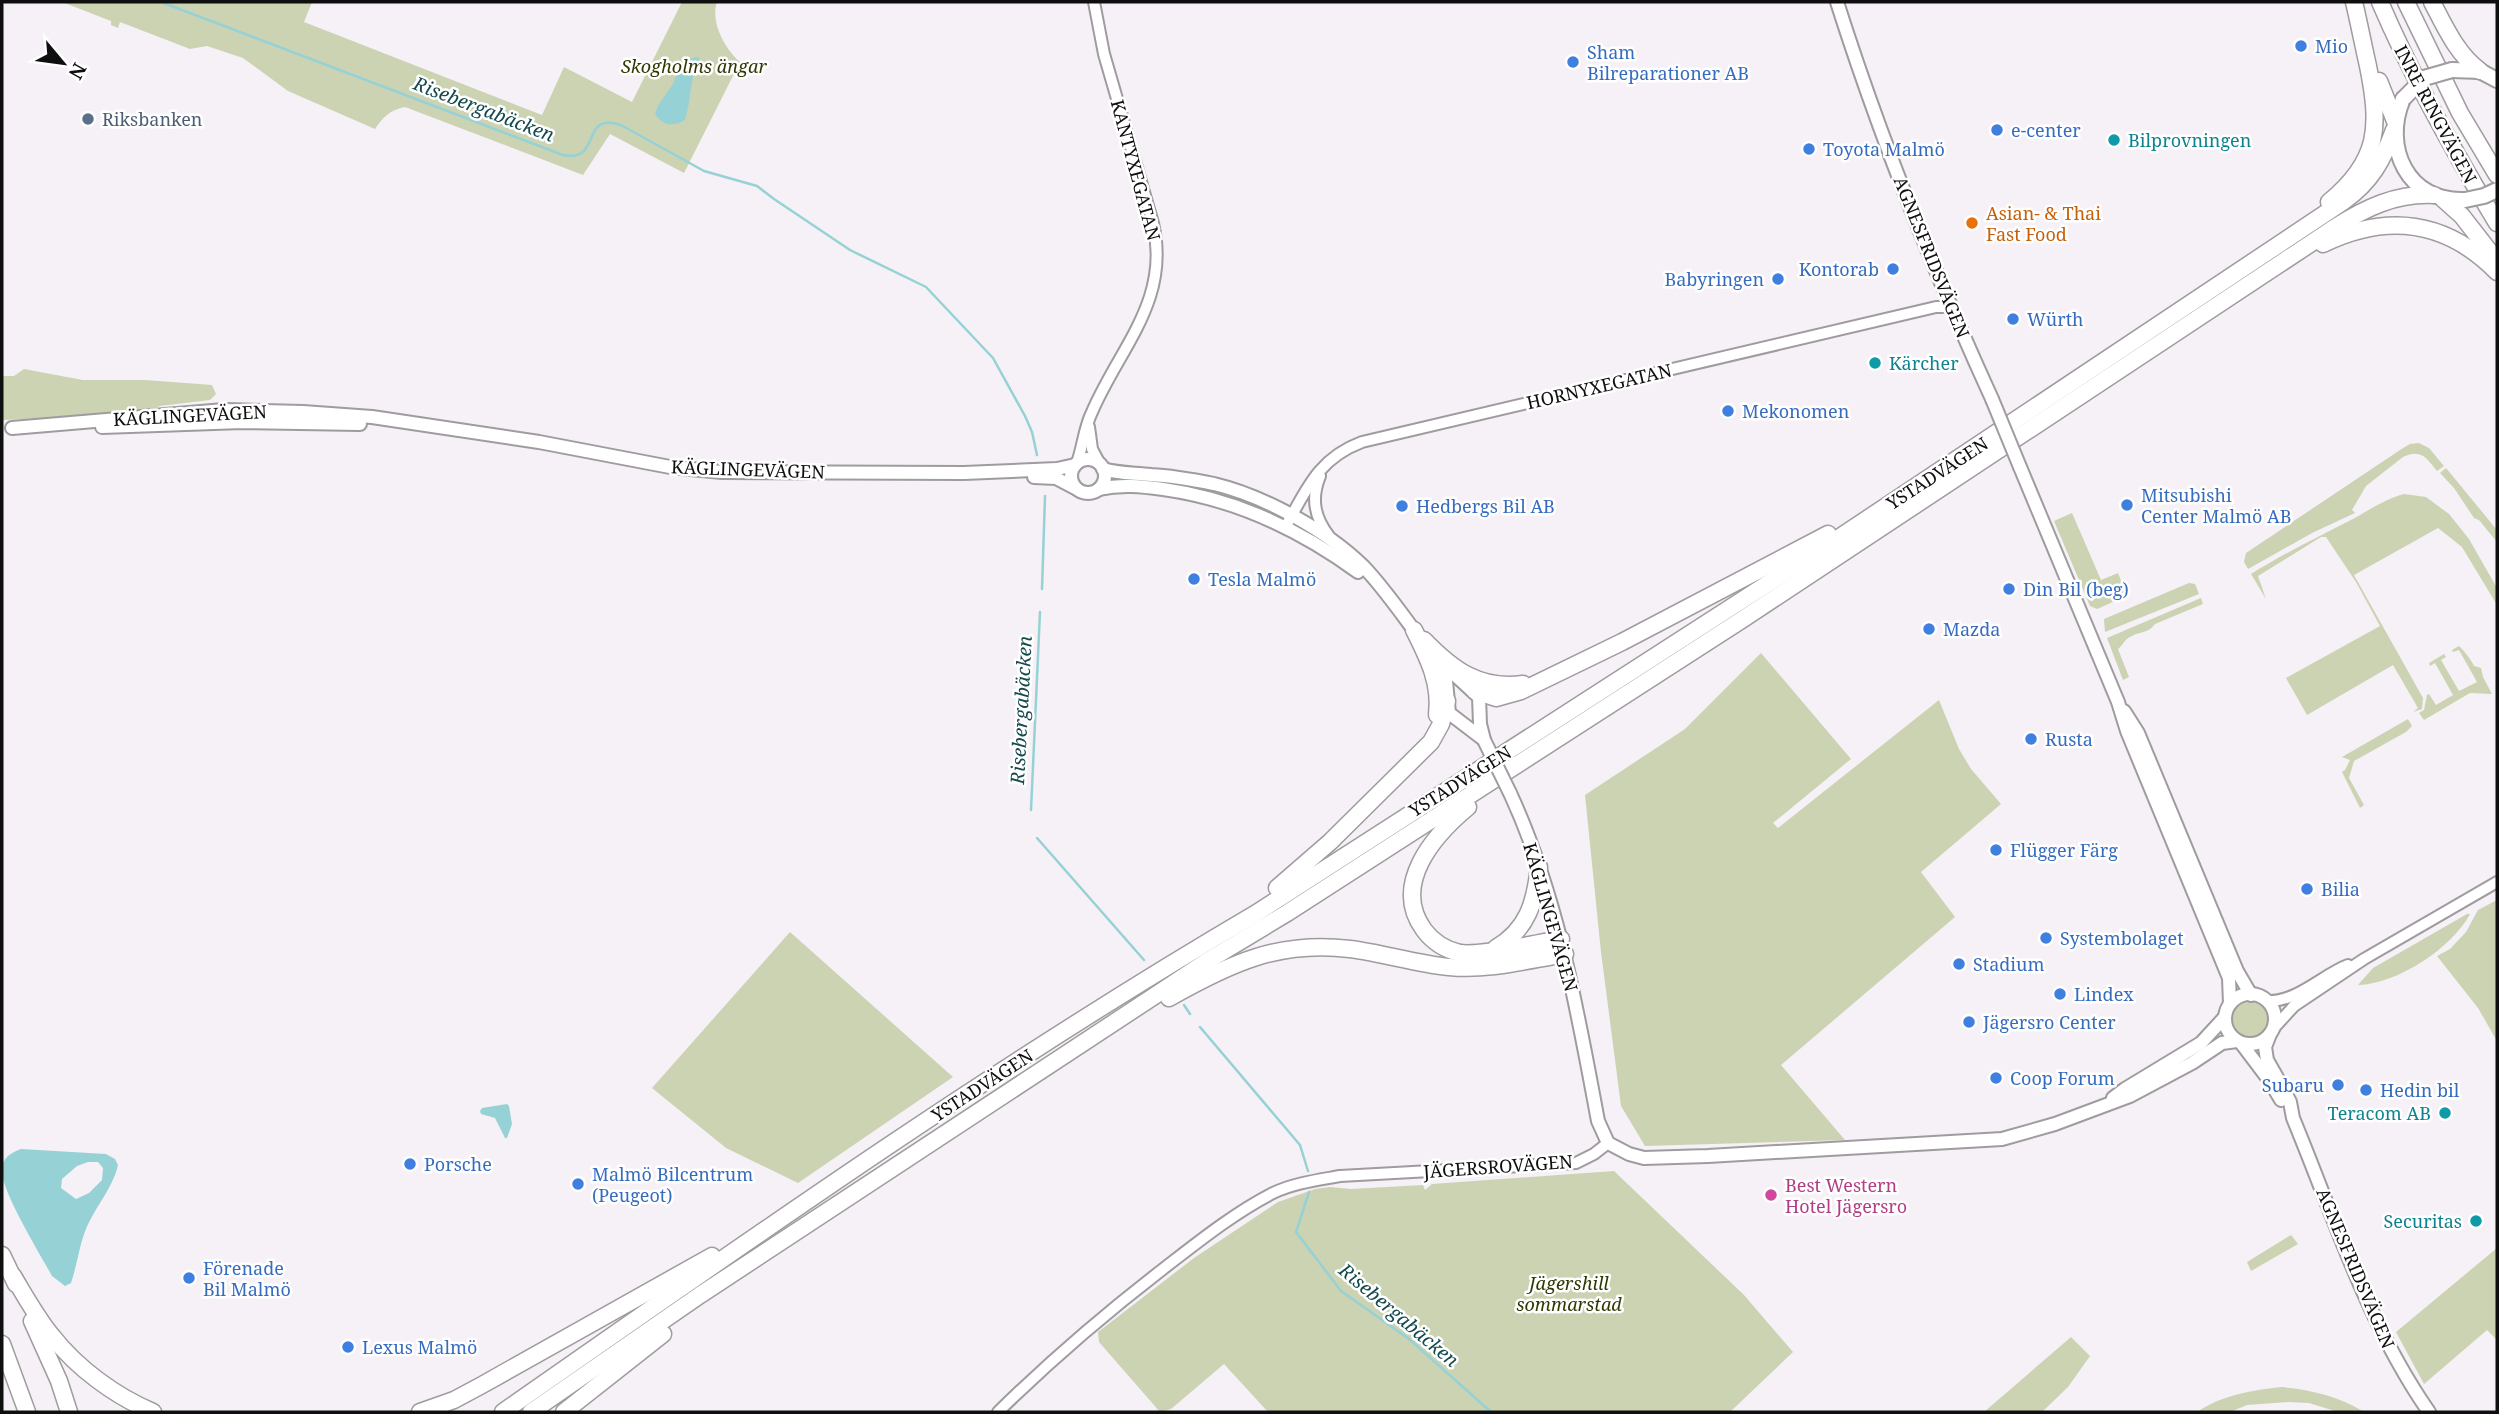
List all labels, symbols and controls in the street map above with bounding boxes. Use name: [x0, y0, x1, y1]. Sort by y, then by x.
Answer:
north arrow: [28, 28, 98, 98]
place label: Mio: [2315, 34, 2348, 58]
marker: Mio: [2293, 38, 2309, 54]
place label: Sham Bilreparationer AB: [1587, 40, 1749, 85]
street label: INRE RINGVÄGEN: [2389, 41, 2483, 188]
park label: Skogholms ängar: [621, 54, 767, 78]
marker: Sham Bilreparationer AB: [1565, 54, 1581, 70]
text: N: [63, 58, 93, 84]
water label: Risebergabäcken: [409, 70, 559, 148]
street label: KANTYXEGATAN: [1106, 97, 1166, 244]
place label: Riksbanken: [102, 107, 203, 131]
marker: Riksbanken: [80, 111, 96, 127]
place label: e-center: [2011, 118, 2081, 142]
marker: e-center: [1989, 122, 2005, 138]
place label: Bilprovningen: [2128, 128, 2252, 152]
marker: Bilprovningen: [2106, 132, 2122, 148]
place label: Toyota Malmö: [1823, 137, 1945, 161]
marker: Toyota Malmö: [1801, 141, 1817, 157]
street label: AGNESFRIDSVÄGEN: [1889, 173, 1975, 342]
place label: Asian- & Thai Fast Food: [1986, 201, 2101, 246]
marker: Asian- & Thai Fast Food: [1964, 215, 1980, 231]
place label: Kontorab: [1799, 257, 1879, 281]
marker: Kontorab: [1885, 261, 1901, 277]
place label: Babyringen: [1664, 267, 1764, 291]
marker: Babyringen: [1770, 271, 1786, 287]
place label: Würth: [2027, 307, 2084, 331]
marker: Würth: [2005, 311, 2021, 327]
place label: Kärcher: [1889, 351, 1959, 375]
marker: Kärcher: [1867, 355, 1883, 371]
street label: HORNYXEGATAN: [1524, 358, 1674, 414]
street label: KÄGLINGEVÄGEN: [113, 399, 268, 431]
place label: Mekonomen: [1742, 399, 1850, 423]
marker: Mekonomen: [1720, 403, 1736, 419]
street label: YSTADVÄGEN: [1881, 431, 1993, 515]
street label: KÄGLINGEVÄGEN: [671, 454, 826, 484]
place label: Mitsubishi Center Malmö AB: [2141, 483, 2292, 528]
place label: Hedbergs Bil AB: [1416, 494, 1555, 518]
marker: Mitsubishi Center Malmö AB: [2119, 497, 2135, 513]
marker: Hedbergs Bil AB: [1394, 498, 1410, 514]
place label: Tesla Malmö: [1208, 567, 1316, 591]
marker: Tesla Malmö: [1186, 571, 1202, 587]
place label: Din Bil (beg): [2023, 577, 2129, 601]
marker: Din Bil (beg): [2001, 581, 2017, 597]
place label: Mazda: [1943, 617, 2000, 641]
marker: Mazda: [1921, 621, 1937, 637]
water label: Risebergabäcken: [1004, 634, 1038, 786]
place label: Rusta: [2045, 727, 2093, 751]
marker: Rusta: [2023, 731, 2039, 747]
street label: YSTADVÄGEN: [1403, 740, 1516, 823]
place label: Flügger Färg: [2010, 838, 2118, 862]
street label: KÄGLINGEVÄGEN: [1518, 840, 1584, 995]
marker: Flügger Färg: [1988, 842, 2004, 858]
place label: Bilia: [2321, 877, 2360, 901]
marker: Bilia: [2299, 881, 2315, 897]
place label: Systembolaget: [2060, 926, 2184, 950]
marker: Systembolaget: [2038, 930, 2054, 946]
place label: Stadium: [1973, 952, 2045, 976]
marker: Stadium: [1951, 956, 1967, 972]
place label: Lindex: [2074, 982, 2134, 1006]
marker: Lindex: [2052, 986, 2068, 1002]
place label: Jägersro Center: [1982, 1010, 2116, 1034]
marker: Jägersro Center: [1961, 1014, 1977, 1030]
street label: YSTADVÄGEN: [926, 1043, 1038, 1127]
place label: Coop Forum: [2010, 1066, 2115, 1090]
marker: Coop Forum: [1988, 1070, 2004, 1086]
place label: Subaru: [2262, 1073, 2325, 1097]
marker: Subaru: [2330, 1077, 2346, 1093]
place label: Hedin bil: [2380, 1078, 2460, 1102]
marker: Hedin bil: [2358, 1082, 2374, 1098]
place label: Teracom AB: [2328, 1101, 2431, 1125]
marker: Teracom AB: [2437, 1105, 2453, 1121]
street label: JÄGERSROVÄGEN: [1421, 1149, 1574, 1183]
place label: Porsche: [424, 1152, 492, 1176]
marker: Porsche: [402, 1156, 418, 1172]
place label: Malmö Bilcentrum (Peugeot): [592, 1162, 753, 1207]
place label: Best Western Hotel Jägersro: [1785, 1173, 1907, 1218]
marker: Malmö Bilcentrum (Peugeot): [570, 1176, 586, 1192]
street label: AGNESFRIDSVÄGEN: [2311, 1184, 2401, 1352]
marker: Best Western Hotel Jägersro: [1763, 1187, 1779, 1203]
place label: Securitas: [2383, 1209, 2462, 1233]
marker: Securitas: [2468, 1213, 2484, 1229]
place label: Förenade Bil Malmö: [203, 1256, 291, 1301]
water label: Risebergabäcken: [1333, 1257, 1465, 1373]
marker: Förenade Bil Malmö: [181, 1270, 197, 1286]
park label: Jägershill sommarstad: [1516, 1271, 1622, 1316]
place label: Lexus Malmö: [362, 1335, 477, 1359]
marker: Lexus Malmö: [340, 1339, 356, 1355]

